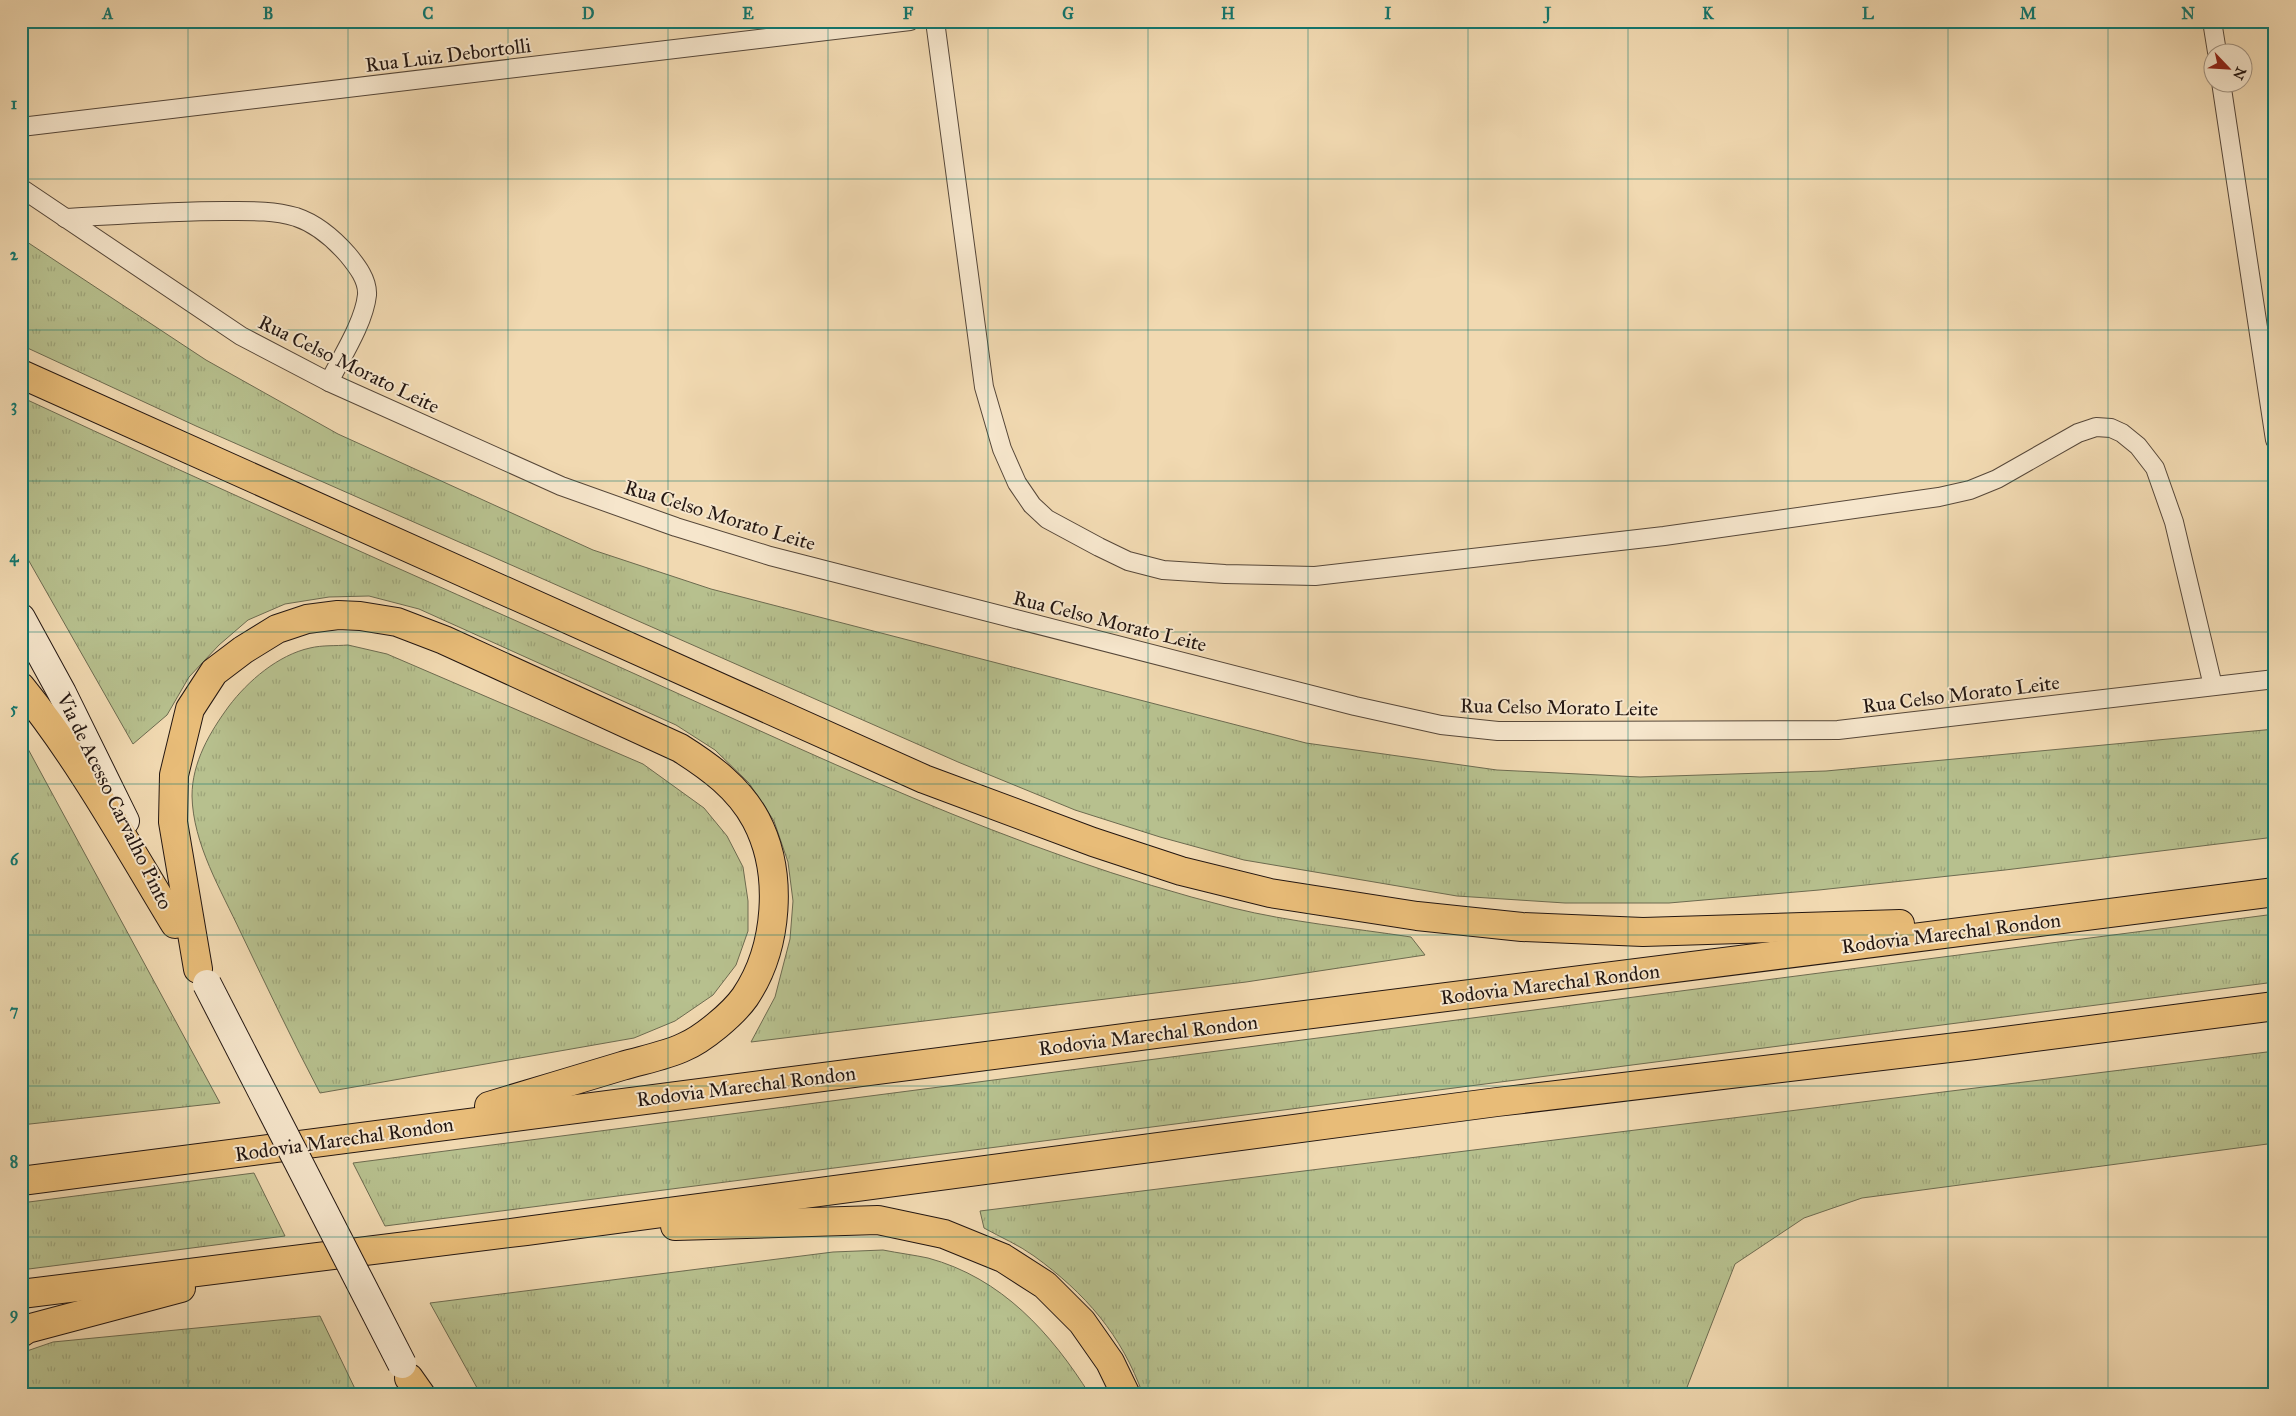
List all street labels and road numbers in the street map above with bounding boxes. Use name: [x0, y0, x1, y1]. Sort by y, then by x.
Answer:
street label: Rua Luiz Debortolli: [364, 33, 533, 77]
street label: Rua Celso Morato Leite: [255, 310, 443, 418]
street label: Rua Celso Morato Leite: [622, 474, 818, 556]
street label: Rua Celso Morato Leite: [1011, 585, 1209, 657]
street label: Rua Celso Morato Leite: [1861, 670, 2061, 718]
street label: Via de Acesso Carvalho Pinto: [52, 688, 178, 913]
street label: Rua Celso Morato Leite: [1460, 693, 1658, 721]
street label: Rodovia Marechal Rondon: [1840, 908, 2062, 958]
street label: Rodovia Marechal Rondon: [1439, 959, 1661, 1009]
street label: Rodovia Marechal Rondon: [1037, 1010, 1259, 1060]
street label: Rodovia Marechal Rondon: [635, 1061, 857, 1111]
street label: Rodovia Marechal Rondon: [233, 1112, 455, 1166]

